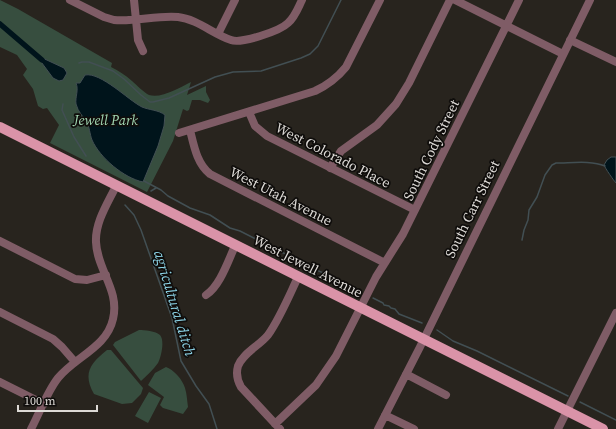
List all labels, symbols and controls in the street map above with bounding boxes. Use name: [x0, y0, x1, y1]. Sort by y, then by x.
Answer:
street label: South Cody Street: [398, 96, 464, 204]
park label: Jewell Park: [72, 110, 138, 130]
street label: West Colorado Place: [272, 117, 394, 193]
street label: South Carr Street: [440, 156, 504, 261]
street label: West Utah Avenue: [226, 162, 336, 230]
street label: West Jewell Avenue: [250, 230, 366, 302]
water label: agricultural ditch: [149, 247, 201, 359]
scale bar: [18, 387, 97, 413]
text: 100 m: [24, 393, 56, 409]

